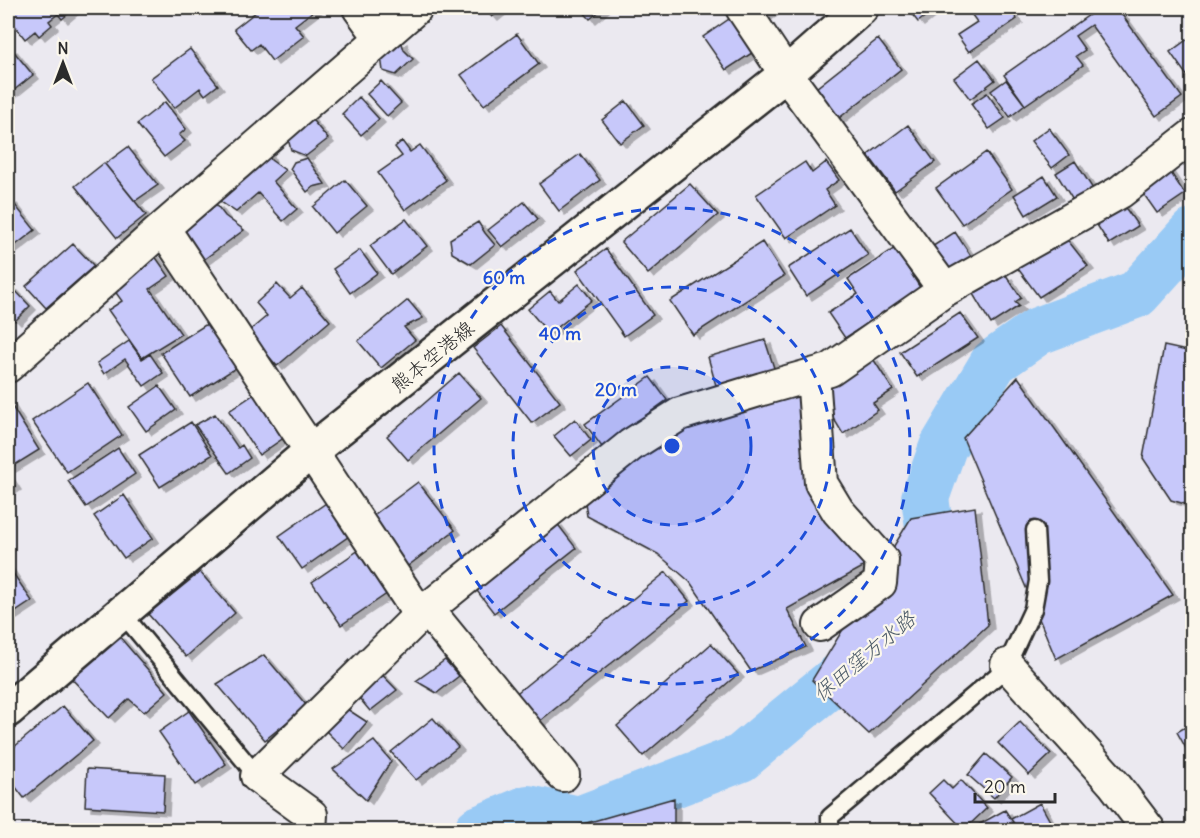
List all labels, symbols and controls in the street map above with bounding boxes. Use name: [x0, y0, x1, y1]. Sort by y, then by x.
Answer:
north arrow: [33, 33, 93, 93]
text: N: [57, 38, 69, 58]
text: 60 m: [483, 266, 525, 289]
street label: 熊本空港線: [385, 315, 479, 397]
text: 40 m: [539, 322, 581, 345]
text: 20 m: [595, 378, 637, 401]
centre of rings: [662, 436, 682, 456]
water label: 保田窪方水路: [807, 605, 922, 707]
scale bar: [975, 766, 1054, 804]
text: 20 m: [984, 775, 1026, 798]

